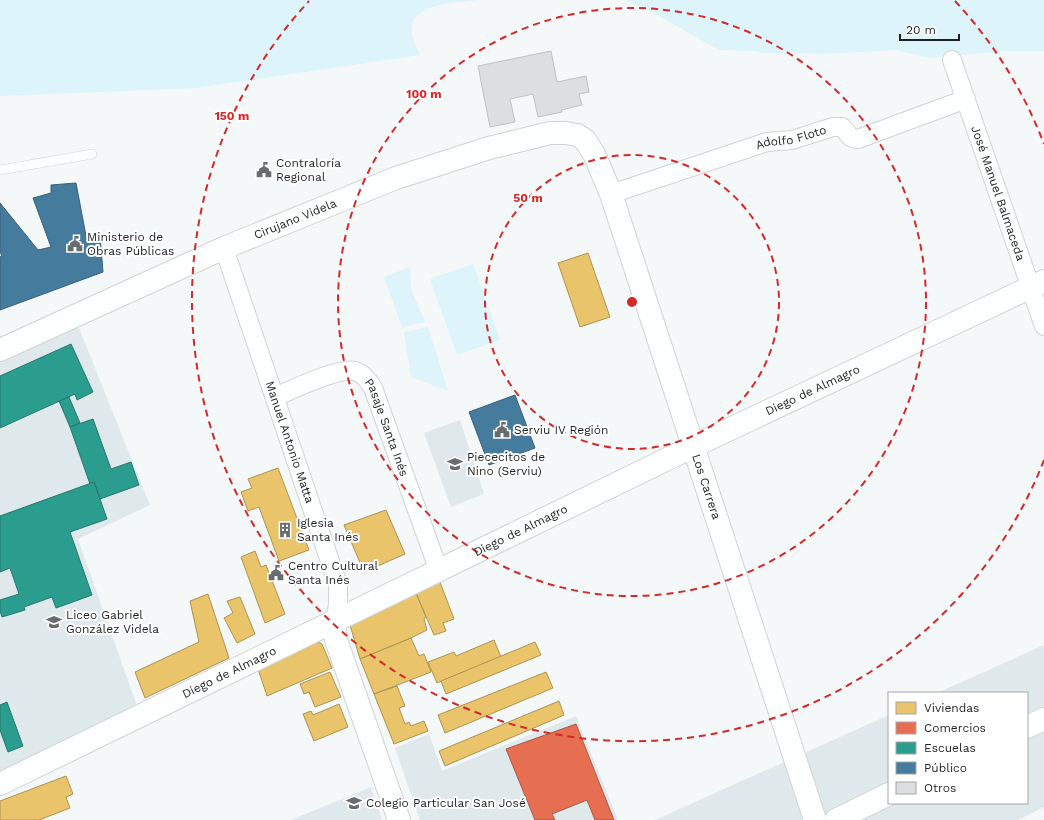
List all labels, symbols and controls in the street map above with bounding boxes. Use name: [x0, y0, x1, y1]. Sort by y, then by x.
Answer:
scale bar: [900, 16, 959, 42]
text: 20 m: [906, 23, 936, 37]
text: 100 m: [406, 87, 442, 101]
text: 150 m: [215, 109, 249, 123]
street label: Adolfo Floto: [754, 123, 828, 152]
street label: José Manuel Balmaceda: [968, 124, 1028, 263]
place label: Contraloría Regional: [276, 156, 341, 184]
public building icon: Contraloría Regional: [255, 161, 273, 179]
text: 50 m: [513, 191, 543, 205]
street label: Cirujano Videla: [252, 196, 339, 242]
place label: Ministerio de Obras Públicas: [87, 230, 174, 258]
public building icon: Ministerio de Obras Públicas: [66, 235, 84, 253]
centre of rings: [625, 295, 639, 309]
street label: Diego de Almagro: [763, 362, 862, 418]
street label: Pasaje Santa Inés: [362, 376, 411, 478]
street label: Manuel Antonio Matta: [263, 379, 317, 505]
public building icon: Serviu IV Región: [493, 421, 511, 439]
place label: Serviu IV Región: [514, 423, 608, 437]
place label: Piececitos de Nino (Serviu): [467, 450, 545, 478]
street label: Los Carrera: [689, 452, 724, 521]
school or university icon: Piececitos de Nino (Serviu): [446, 455, 464, 473]
street label: Diego de Almagro: [471, 502, 570, 559]
place label: Iglesia Santa Inés: [297, 516, 359, 544]
building icon: Iglesia Santa Inés: [276, 521, 294, 539]
place label: Centro Cultural Santa Inés: [288, 559, 379, 587]
public building icon: Centro Cultural Santa Inés: [267, 564, 285, 582]
place label: Liceo Gabriel González Videla: [66, 608, 159, 636]
school or university icon: Liceo Gabriel González Videla: [45, 613, 63, 631]
street label: Diego de Almagro: [180, 644, 278, 701]
legend: [888, 692, 1028, 804]
text: Viviendas: [924, 701, 979, 715]
text: Comercios: [924, 721, 986, 735]
text: Escuelas: [924, 741, 976, 755]
text: Público: [924, 761, 967, 775]
text: Otros: [924, 781, 956, 795]
school or university icon: Colegio Particular San José: [345, 794, 363, 812]
place label: Colegio Particular San José: [366, 796, 526, 810]

